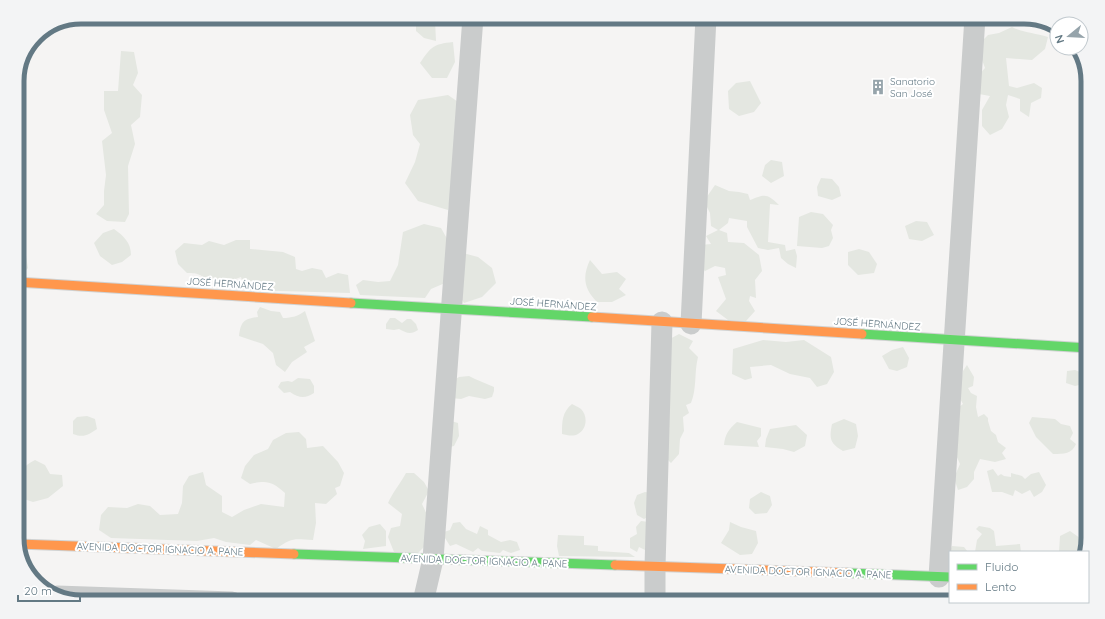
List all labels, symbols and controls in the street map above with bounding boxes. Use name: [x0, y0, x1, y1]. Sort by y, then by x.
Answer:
north arrow: [1049, 16, 1089, 56]
text: N: [1052, 33, 1067, 45]
place label: Sanatorio San José: [890, 75, 935, 100]
building icon: Sanatorio San José: [869, 78, 887, 96]
street label: JOSÉ HERNÁNDEZ: [186, 274, 274, 294]
street label: JOSÉ HERNÁNDEZ: [509, 294, 597, 314]
street label: JOSÉ HERNÁNDEZ: [833, 314, 921, 334]
street label: AVENIDA DOCTOR IGNACIO A. PANE: [76, 540, 244, 558]
legend: [949, 551, 1089, 603]
street label: AVENIDA DOCTOR IGNACIO A. PANE: [400, 552, 568, 570]
text: Fluido: [985, 559, 1018, 574]
street label: AVENIDA DOCTOR IGNACIO A. PANE: [724, 563, 892, 581]
scale bar: [18, 577, 80, 603]
text: Lento: [985, 579, 1016, 594]
text: 20 m: [24, 583, 52, 598]

